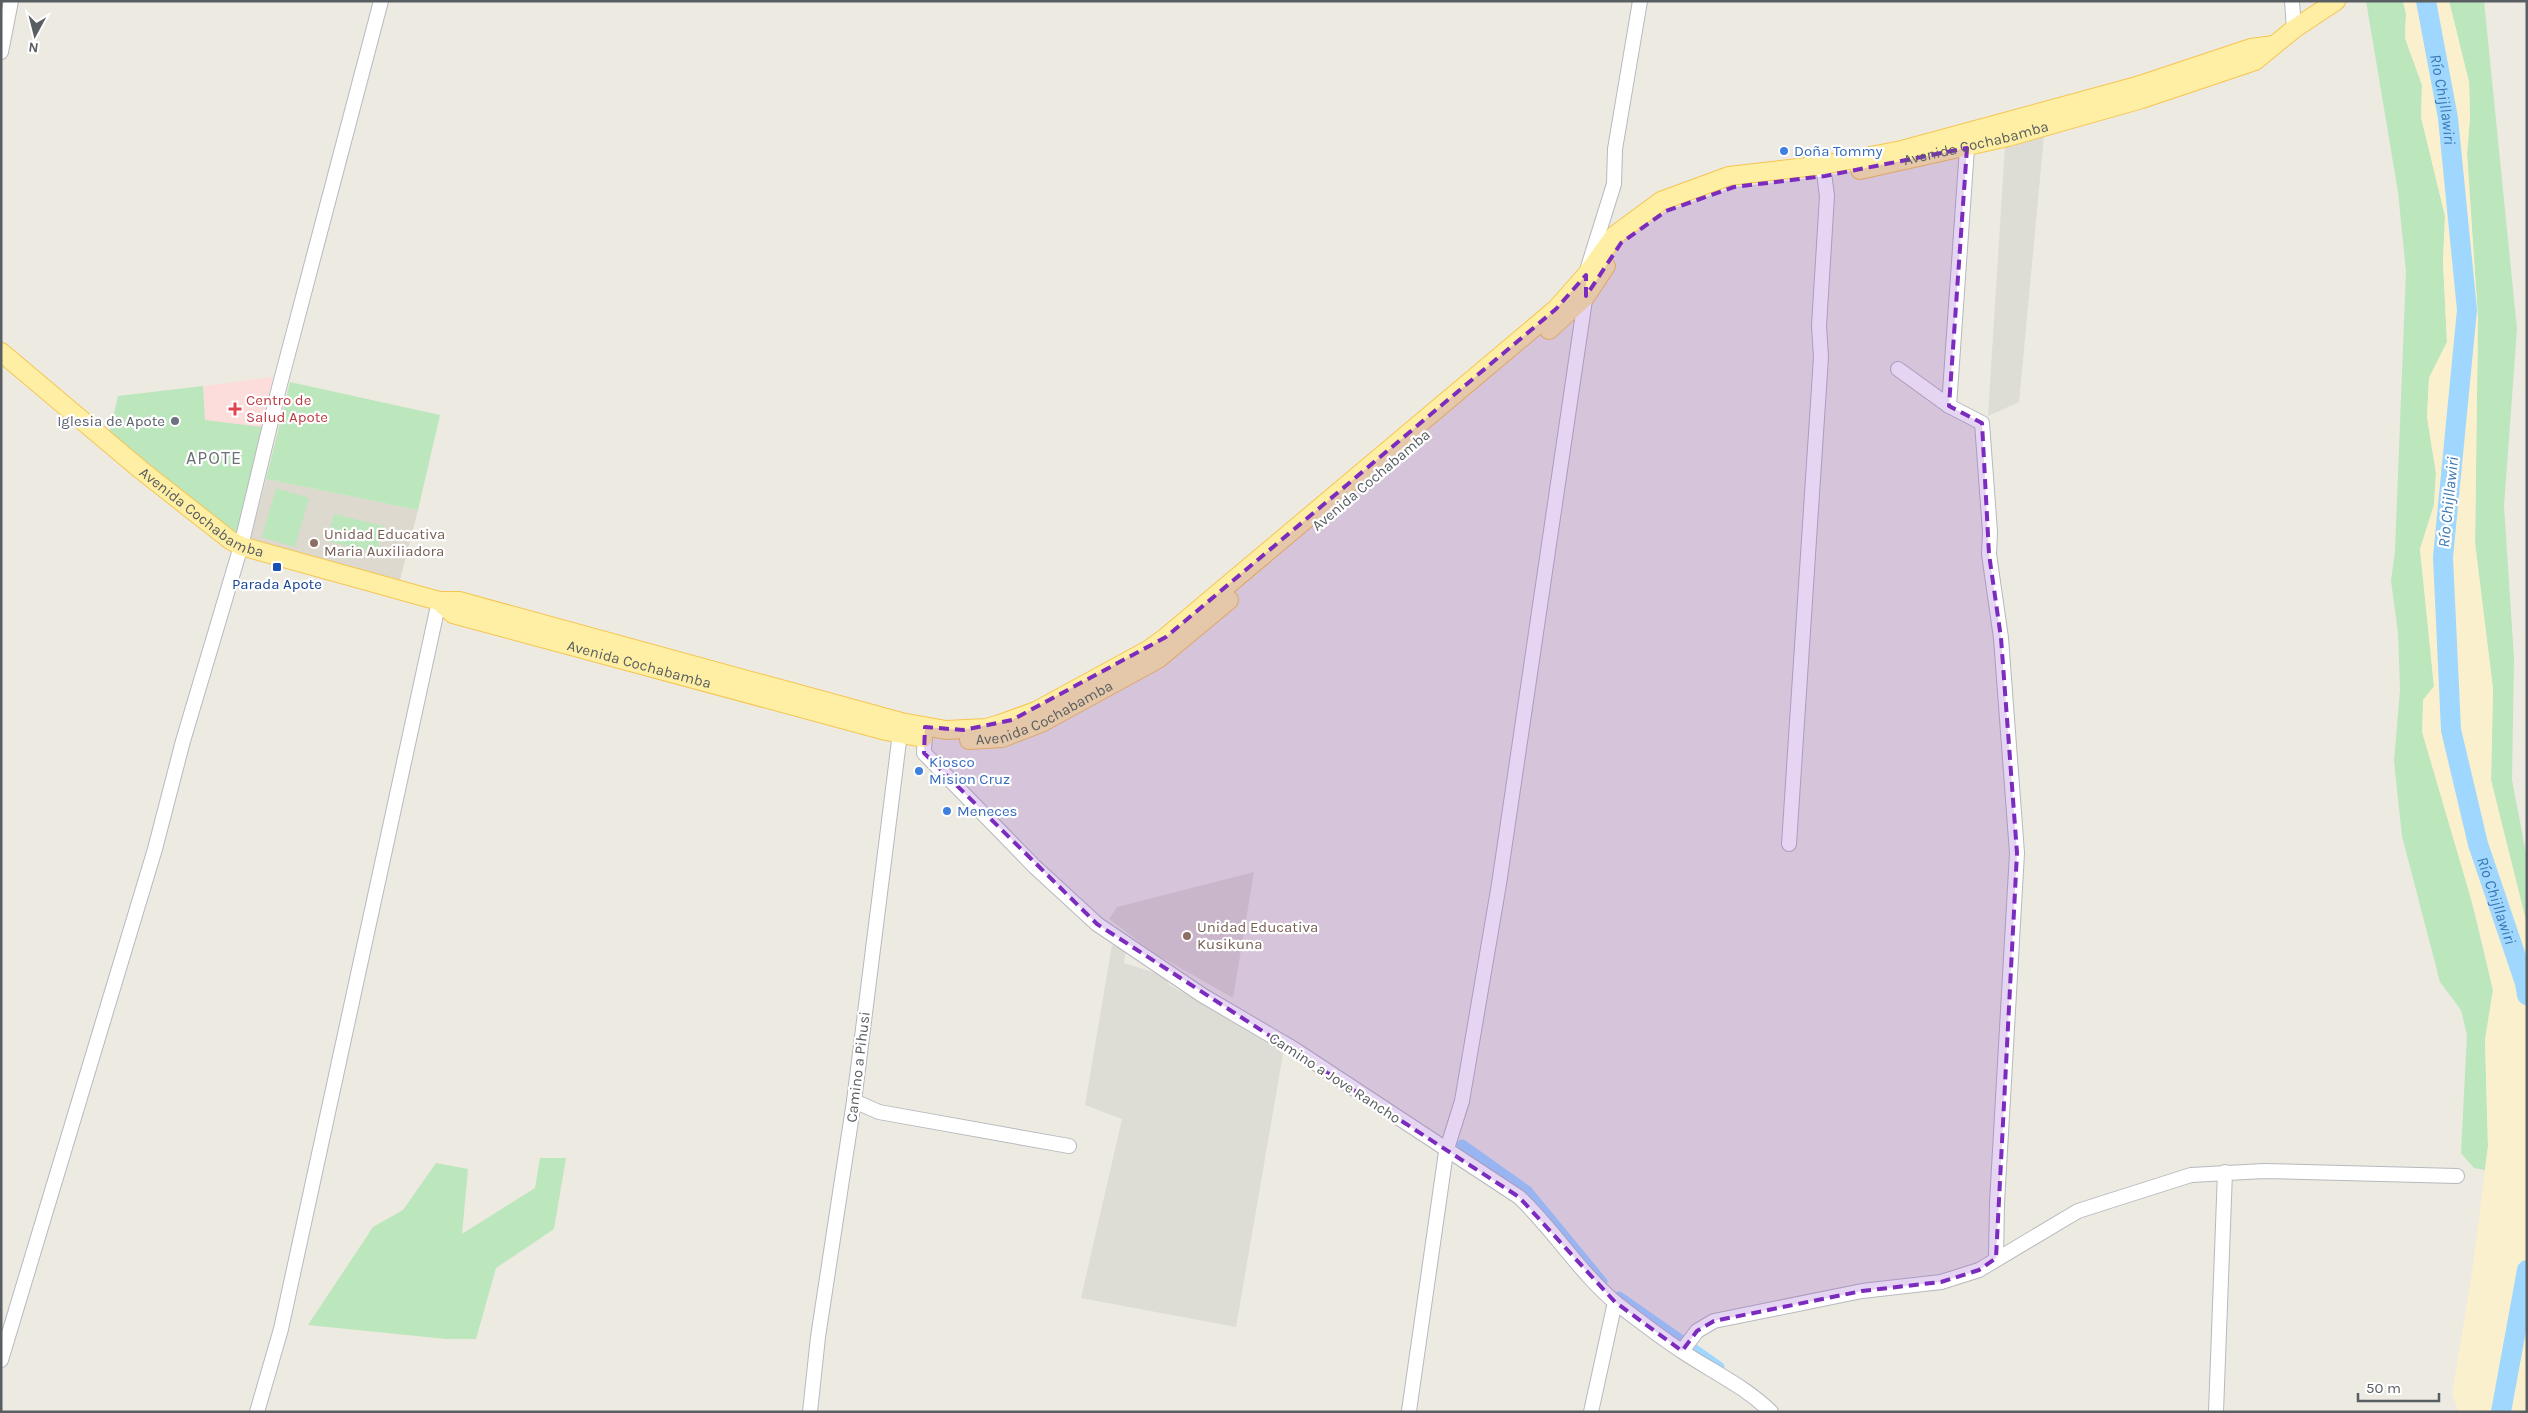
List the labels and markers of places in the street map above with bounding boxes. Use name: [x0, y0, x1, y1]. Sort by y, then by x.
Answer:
place label: Doña Tommy: [1794, 142, 1883, 160]
marker: Doña Tommy: [1778, 145, 1790, 157]
place label: Centro de Salud Apote: [246, 391, 328, 426]
marker: Centro de Salud Apote: [228, 402, 242, 416]
place label: Iglesia de Apote: [57, 412, 165, 430]
marker: Iglesia de Apote: [169, 415, 181, 427]
place label: Unidad Educativa Maria Auxiliadora: [324, 525, 445, 560]
marker: Unidad Educativa Maria Auxiliadora: [308, 537, 320, 549]
marker: Parada Apote: [271, 561, 283, 573]
place label: Parada Apote: [232, 575, 322, 593]
place label: Kiosco Mision Cruz: [929, 753, 1010, 788]
marker: Kiosco Mision Cruz: [913, 765, 925, 777]
place label: Meneces: [957, 802, 1018, 820]
marker: Meneces: [941, 805, 953, 817]
place label: Unidad Educativa Kusikuna: [1197, 918, 1318, 953]
marker: Unidad Educativa Kusikuna: [1181, 930, 1193, 942]

